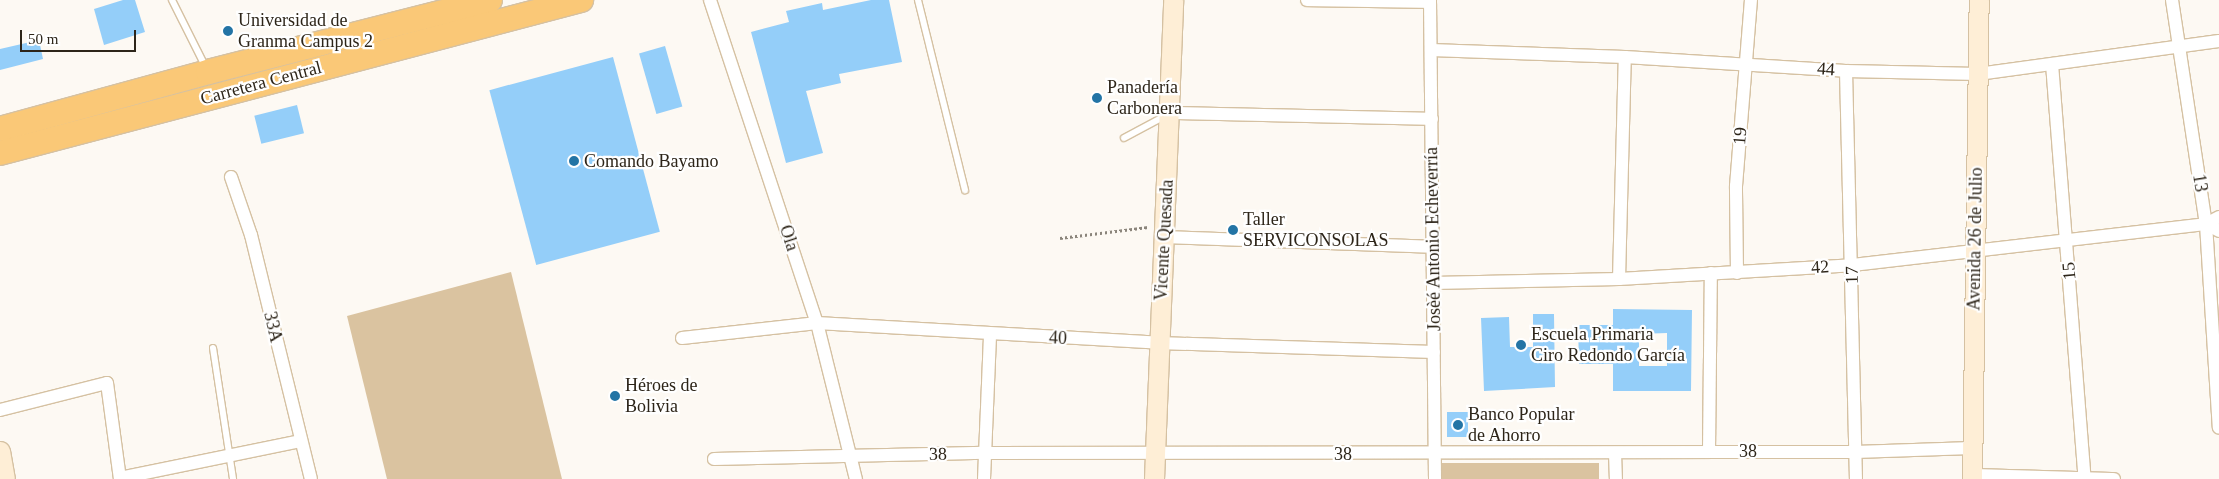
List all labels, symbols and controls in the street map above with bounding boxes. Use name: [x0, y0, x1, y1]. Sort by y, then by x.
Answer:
place label: Universidad de Granma Campus 2: [238, 10, 373, 52]
scale bar: [22, 20, 139, 52]
marker: Universidad de Granma Campus 2: [222, 25, 234, 37]
text: 50 m: [28, 31, 58, 47]
street label: Carretera Central: [198, 56, 324, 110]
street label: 44: [1816, 58, 1836, 80]
place label: Panadería Carbonera: [1107, 77, 1182, 120]
marker: Panadería Carbonera: [1091, 92, 1103, 104]
street label: 19: [1729, 126, 1751, 146]
street label: Josèé Antonio Echeverría: [1421, 146, 1445, 332]
place label: Comando Bayamo: [584, 150, 718, 172]
marker: Comando Bayamo: [568, 155, 580, 167]
street label: Avenida 26 de Julio: [1963, 167, 1987, 311]
street label: 13: [2188, 172, 2212, 194]
street label: Vicente Quesada: [1150, 179, 1178, 301]
place label: Taller SERVICONSOLAS: [1243, 209, 1389, 252]
street label: Ola: [775, 222, 803, 254]
marker: Taller SERVICONSOLAS: [1227, 224, 1239, 236]
street label: 42: [1810, 256, 1830, 278]
street label: 15: [2057, 261, 2081, 281]
street label: 17: [1841, 266, 1863, 284]
street label: 33A: [259, 309, 287, 345]
place label: Escuela Primaria Ciro Redondo García: [1531, 324, 1685, 366]
street label: 40: [1048, 327, 1068, 349]
marker: Escuela Primaria Ciro Redondo García: [1515, 339, 1527, 351]
place label: Héroes de Bolivia: [625, 375, 697, 418]
marker: Héroes de Bolivia: [609, 390, 621, 402]
place label: Banco Popular de Ahorro: [1468, 404, 1574, 446]
marker: Banco Popular de Ahorro: [1452, 419, 1464, 431]
street label: 38: [1739, 440, 1757, 462]
street label: 38: [929, 443, 947, 465]
street label: 38: [1334, 443, 1352, 465]

